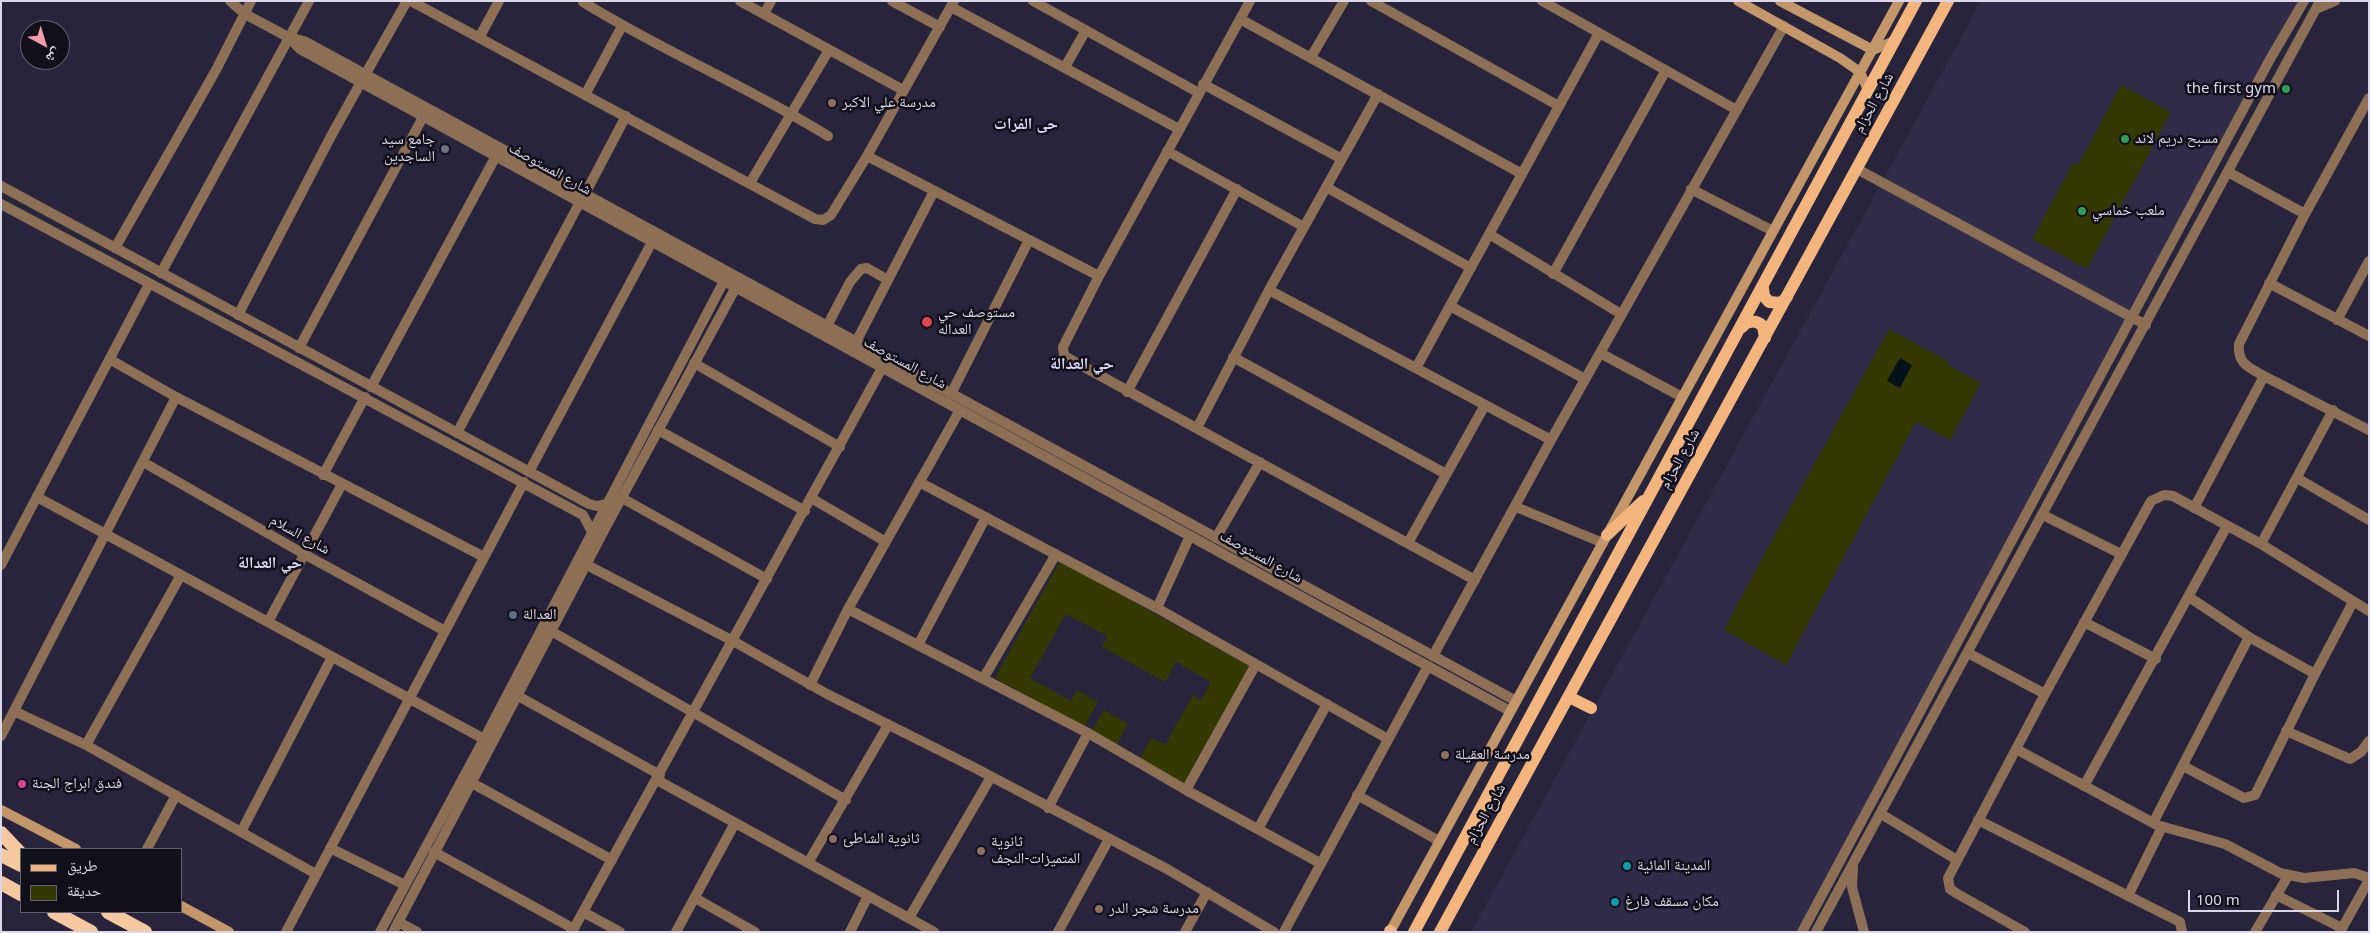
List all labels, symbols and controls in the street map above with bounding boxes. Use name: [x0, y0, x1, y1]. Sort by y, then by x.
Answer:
north arrow: [20, 20, 70, 70]
text: ش: [42, 44, 66, 68]
street label: شارع الحزام: [1850, 70, 1898, 136]
place label: the first gym: [2186, 80, 2276, 98]
marker: the first gym: [2280, 83, 2292, 95]
place label: مدرسة علي الاكبر: [842, 94, 936, 112]
marker: مدرسة علي الاكبر: [826, 97, 838, 109]
district label: حی الفرات: [994, 114, 1058, 134]
place label: مسبح دريم لاند: [2135, 130, 2218, 148]
place label: جامع سيد الساجدين: [381, 131, 435, 166]
marker: مسبح دريم لاند: [2119, 133, 2131, 145]
street label: شارع المستوصف: [506, 139, 594, 199]
marker: جامع سيد الساجدين: [439, 143, 451, 155]
place label: ملعب خماسي: [2092, 202, 2165, 220]
marker: ملعب خماسي: [2076, 205, 2088, 217]
place label: مستوصف حي العداله: [938, 304, 1015, 339]
marker: مستوصف حي العداله: [920, 315, 934, 329]
street label: شارع المستوصف: [861, 333, 949, 393]
district label: حي العدالة: [1050, 354, 1114, 374]
street label: شارع الحزام: [1656, 426, 1704, 492]
street label: شارع السلام: [267, 511, 333, 559]
street label: شارع المستوصف: [1217, 527, 1305, 587]
district label: حي العدالة: [238, 553, 302, 573]
place label: العدالة: [523, 606, 557, 624]
marker: العدالة: [507, 609, 519, 621]
place label: مدرسة العقيلة: [1455, 746, 1530, 764]
marker: مدرسة العقيلة: [1439, 749, 1451, 761]
place label: فندق ابراج الجنة: [32, 775, 122, 793]
marker: فندق ابراج الجنة: [16, 778, 28, 790]
street label: شارع الحزام: [1462, 781, 1510, 847]
place label: ثانوية الشاطئ: [843, 830, 920, 848]
marker: ثانوية الشاطئ: [827, 833, 839, 845]
place label: ثانوية المتميزات-النجف: [991, 833, 1080, 868]
marker: ثانوية المتميزات-النجف: [975, 845, 987, 857]
legend: [20, 848, 182, 913]
text: طريق: [67, 855, 98, 875]
place label: المدينة المائية: [1637, 857, 1710, 875]
marker: المدينة المائية: [1621, 860, 1633, 872]
text: حديقة: [67, 880, 101, 900]
scale bar: [2190, 880, 2341, 912]
text: 100 m: [2196, 889, 2240, 909]
place label: مكان مسقف فارغ: [1625, 893, 1719, 911]
marker: مكان مسقف فارغ: [1609, 896, 1621, 908]
place label: مدرسة شجر الدر: [1109, 900, 1199, 918]
marker: مدرسة شجر الدر: [1093, 903, 1105, 915]

